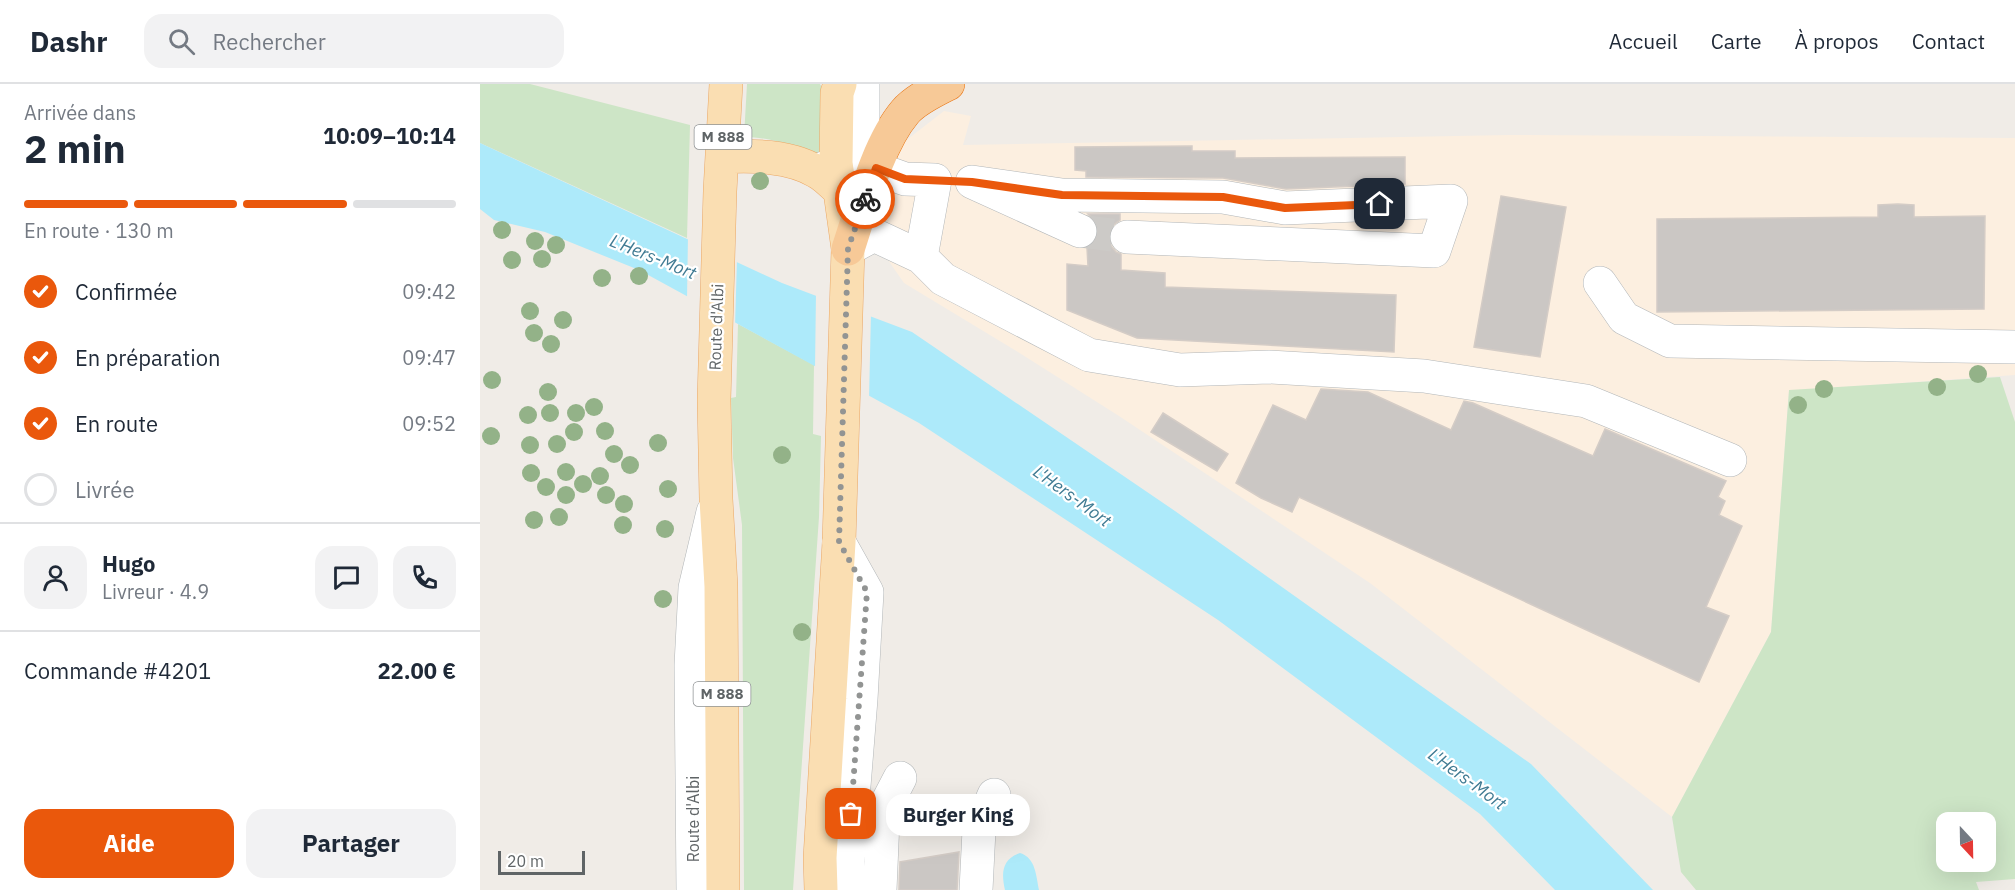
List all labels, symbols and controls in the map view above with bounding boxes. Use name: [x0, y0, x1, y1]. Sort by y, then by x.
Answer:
search box: [144, 14, 564, 68]
text: Dashr: [30, 23, 108, 60]
icon: search: [165, 25, 198, 58]
text: Rechercher: [213, 27, 326, 56]
text: Accueil: [1609, 27, 1678, 55]
text: Carte: [1711, 27, 1762, 55]
text: À propos: [1795, 27, 1879, 55]
text: Contact: [1912, 27, 1985, 55]
text: Arrivée dans: [24, 99, 136, 126]
text: 10:09–10:14: [323, 121, 456, 150]
text: 2 min: [24, 123, 126, 174]
road number: M 888: [694, 125, 752, 149]
courier: [835, 169, 895, 229]
pin: [1354, 178, 1405, 229]
icon: bike: [849, 183, 882, 216]
icon: home: [1363, 187, 1396, 220]
text: En route · 130 m: [24, 217, 174, 244]
water label: L'Hers-Mort: [607, 229, 701, 285]
icon: check: [24, 275, 57, 308]
text: Confirmée: [75, 277, 177, 306]
text: 09:42: [402, 278, 456, 305]
street label: Route d'Albi: [704, 283, 728, 371]
icon: check: [24, 341, 57, 374]
text: En préparation: [75, 343, 221, 372]
text: 09:47: [402, 344, 456, 371]
icon: check: [24, 407, 57, 440]
text: En route: [75, 409, 158, 438]
text: 09:52: [402, 410, 456, 437]
water label: L'Hers-Mort: [1029, 460, 1117, 532]
text: Livrée: [75, 475, 134, 504]
button: person: [24, 546, 87, 609]
button: chat: [315, 546, 378, 609]
button: phone: [393, 546, 456, 609]
text: Hugo: [102, 549, 155, 578]
text: Livreur · 4.9: [102, 578, 209, 605]
text: Commande #4201: [24, 656, 211, 685]
text: 22.00 €: [377, 656, 456, 685]
road number: M 888: [694, 682, 750, 706]
water label: L'Hers-Mort: [1424, 743, 1512, 815]
street label: Route d'Albi: [683, 776, 703, 862]
pin: [825, 788, 876, 839]
callout: Burger King: [887, 793, 1031, 835]
icon: bag: [834, 797, 867, 830]
text: Burger King: [903, 801, 1013, 828]
button: Aide: [24, 809, 234, 878]
button: Partager: [246, 809, 456, 878]
north arrow: [1936, 812, 1996, 872]
map controls: [1936, 812, 1996, 872]
scale bar: [498, 848, 585, 876]
text: 20 m: [507, 851, 544, 871]

